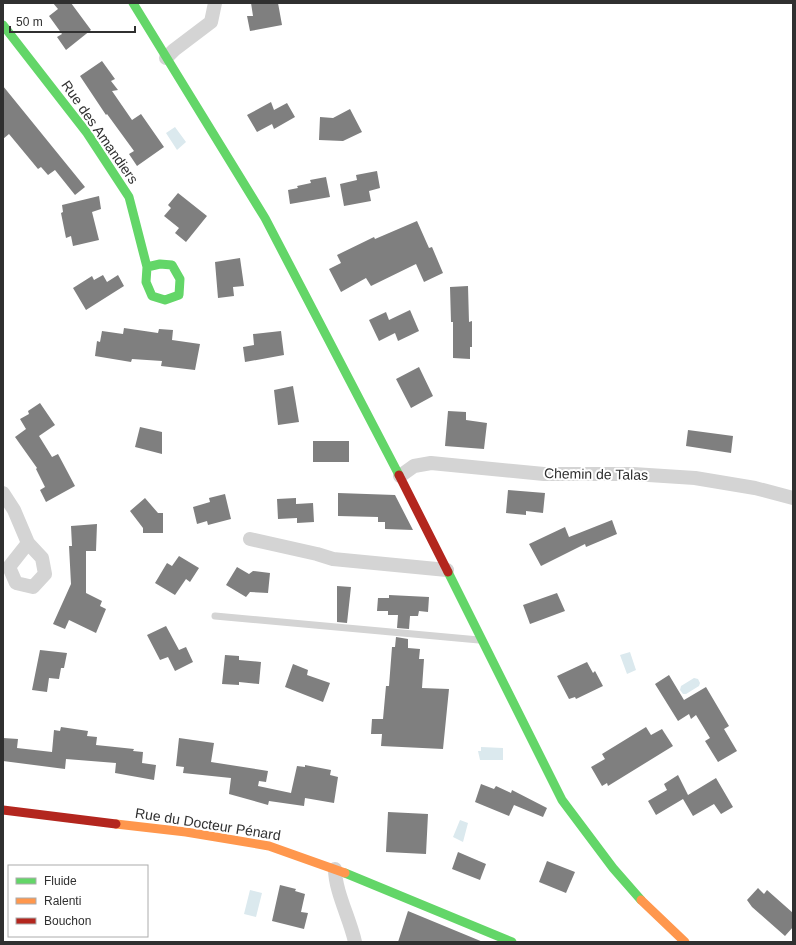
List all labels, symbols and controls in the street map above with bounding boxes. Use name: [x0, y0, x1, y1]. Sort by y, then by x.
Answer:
scale bar: [10, 8, 135, 34]
text: 50 m: [16, 15, 43, 29]
street label: Rue des Amandiers: [58, 77, 142, 187]
street label: Chemin de Talas: [544, 465, 648, 483]
street label: Rue du Docteur Pénard: [134, 805, 282, 843]
legend: [8, 865, 148, 937]
text: Fluide: [44, 874, 77, 888]
text: Ralenti: [44, 894, 81, 908]
text: Bouchon: [44, 914, 91, 928]

